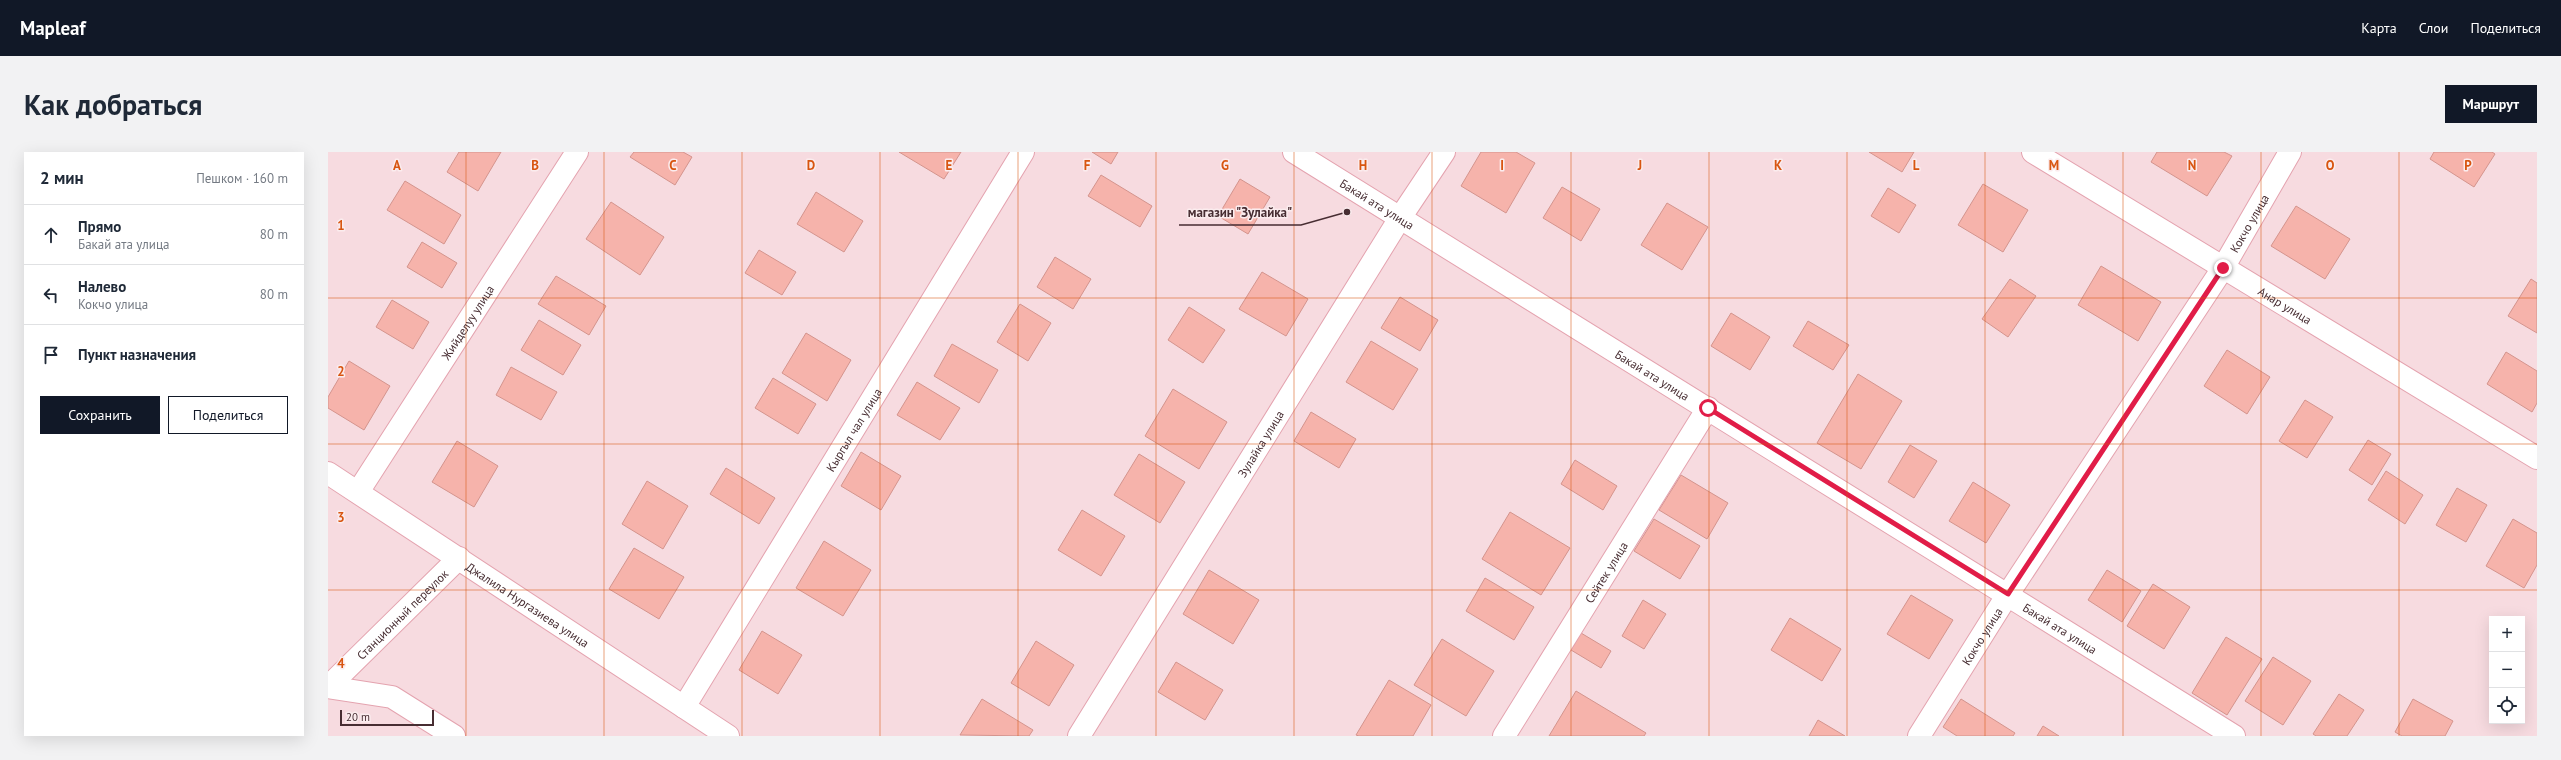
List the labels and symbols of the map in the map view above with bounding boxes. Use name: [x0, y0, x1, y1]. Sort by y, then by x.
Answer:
text: A: [393, 157, 401, 174]
text: B: [531, 157, 539, 174]
text: C: [669, 157, 677, 174]
text: D: [807, 157, 815, 174]
text: E: [946, 157, 953, 174]
text: F: [1084, 157, 1091, 174]
text: G: [1221, 157, 1229, 174]
text: H: [1359, 157, 1367, 174]
text: I: [1500, 157, 1504, 174]
text: J: [1637, 157, 1642, 174]
text: K: [1774, 157, 1782, 174]
text: L: [1913, 157, 1920, 174]
text: M: [2049, 157, 2059, 174]
text: N: [2188, 157, 2196, 174]
text: O: [2326, 157, 2335, 174]
text: P: [2464, 157, 2472, 174]
street label: Бакай ата улица: [1337, 175, 1417, 232]
street label: Кокчо улица: [2226, 191, 2272, 255]
callout: магазин "Зулайка": [1179, 200, 1301, 225]
text: магазин "Зулайка": [1188, 204, 1292, 221]
text: 1: [337, 217, 345, 234]
route end: [2214, 259, 2232, 277]
street label: Жийделуу улица: [437, 282, 497, 363]
street label: Анар улица: [2256, 283, 2315, 327]
street label: Бакай ата улица: [1613, 346, 1692, 403]
text: 2: [337, 363, 345, 380]
street label: Кыргыл чал улица: [822, 385, 885, 474]
route start: [1699, 399, 1717, 417]
street label: Зулайка улица: [1234, 407, 1287, 480]
text: 3: [337, 509, 345, 526]
street label: Сейтек улица: [1581, 539, 1631, 606]
street label: Джалила Нургазиева улица: [463, 558, 592, 650]
street label: Станционный переулок: [353, 566, 451, 662]
street label: Бакай ата улица: [2020, 599, 2100, 657]
street label: Кокчо улица: [1958, 605, 2005, 667]
text: 4: [337, 655, 345, 672]
scale bar: [340, 708, 434, 727]

